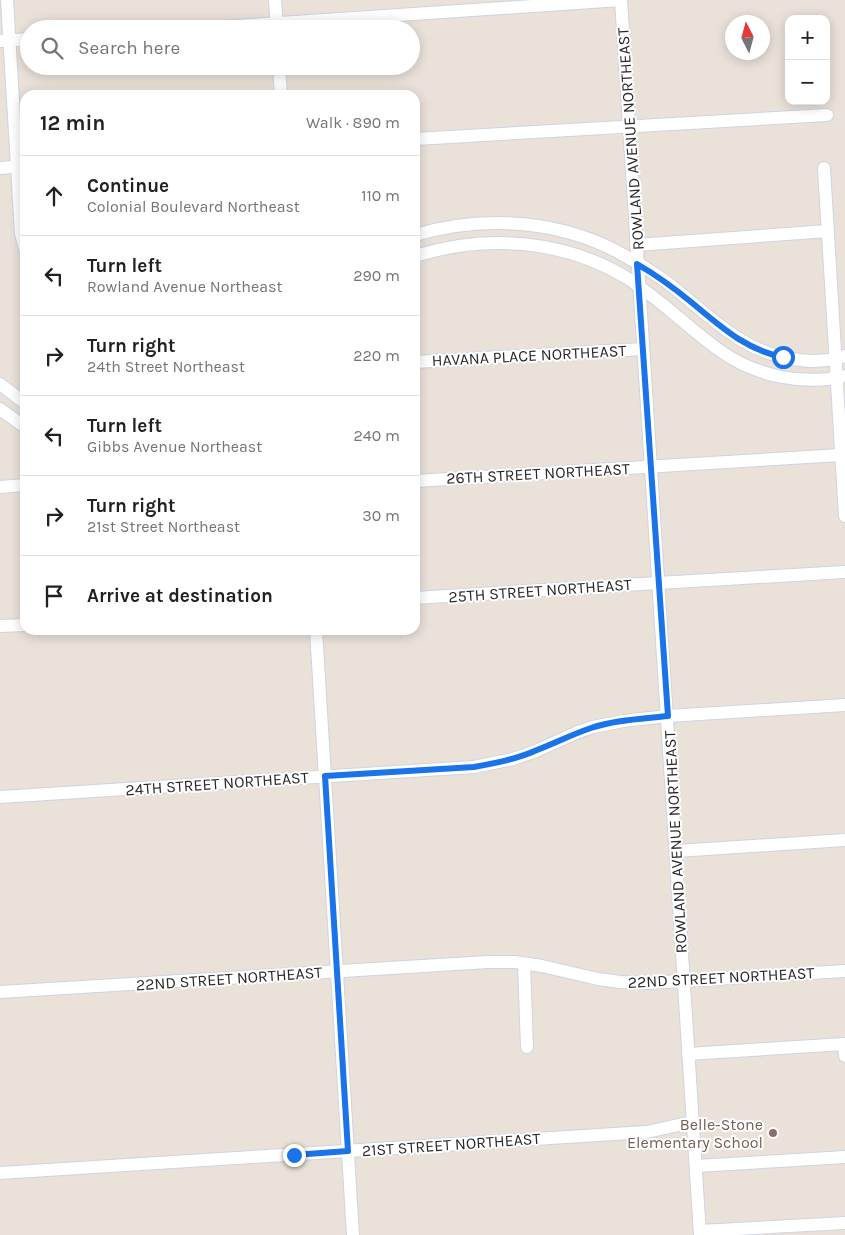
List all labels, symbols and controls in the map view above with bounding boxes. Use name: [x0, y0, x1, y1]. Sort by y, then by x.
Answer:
north arrow: [725, 15, 770, 60]
map controls: [785, 15, 830, 105]
button: +: [785, 15, 830, 60]
search box: [20, 20, 420, 75]
street label: ROWLAND AVENUE NORTHEAST: [613, 27, 648, 251]
icon: search: [38, 34, 66, 62]
text: Search here: [78, 37, 180, 59]
button: −: [785, 60, 830, 105]
text: 12 min: [40, 111, 105, 135]
text: Walk · 890 m: [306, 113, 400, 132]
text: Continue: [87, 175, 169, 197]
icon: ahead: [40, 182, 68, 210]
text: 110 m: [361, 186, 400, 205]
text: Colonial Boulevard Northeast: [87, 197, 300, 216]
text: Turn left: [87, 255, 162, 277]
icon: left: [40, 262, 68, 290]
text: 290 m: [353, 266, 400, 285]
text: Rowland Avenue Northeast: [87, 277, 282, 296]
text: Turn right: [87, 335, 176, 357]
street label: HAVANA PLACE NORTHEAST: [431, 341, 627, 370]
icon: right: [40, 342, 68, 370]
text: 220 m: [353, 346, 400, 365]
route start: [772, 346, 795, 369]
text: 24th Street Northeast: [87, 357, 245, 376]
text: Turn left: [87, 415, 162, 437]
icon: left: [40, 422, 68, 450]
text: 240 m: [354, 426, 400, 445]
text: Gibbs Avenue Northeast: [87, 437, 262, 456]
street label: 26TH STREET NORTHEAST: [446, 459, 630, 488]
text: Turn right: [87, 495, 176, 517]
icon: right: [40, 502, 68, 530]
text: 30 m: [362, 506, 400, 525]
text: 21st Street Northeast: [87, 517, 240, 536]
street label: 25TH STREET NORTHEAST: [448, 575, 632, 606]
icon: arrive: [40, 582, 68, 610]
text: Arrive at destination: [87, 585, 273, 607]
street label: ROWLAND AVENUE NORTHEAST: [660, 730, 691, 954]
street label: 24TH STREET NORTHEAST: [125, 768, 309, 799]
street label: 22ND STREET NORTHEAST: [135, 963, 323, 994]
street label: 22ND STREET NORTHEAST: [627, 963, 815, 992]
place label: Belle-Stone Elementary School: [627, 1115, 763, 1152]
marker: Belle-Stone Elementary School: [767, 1127, 779, 1139]
street label: 21ST STREET NORTHEAST: [361, 1129, 541, 1160]
route end: [283, 1144, 306, 1167]

